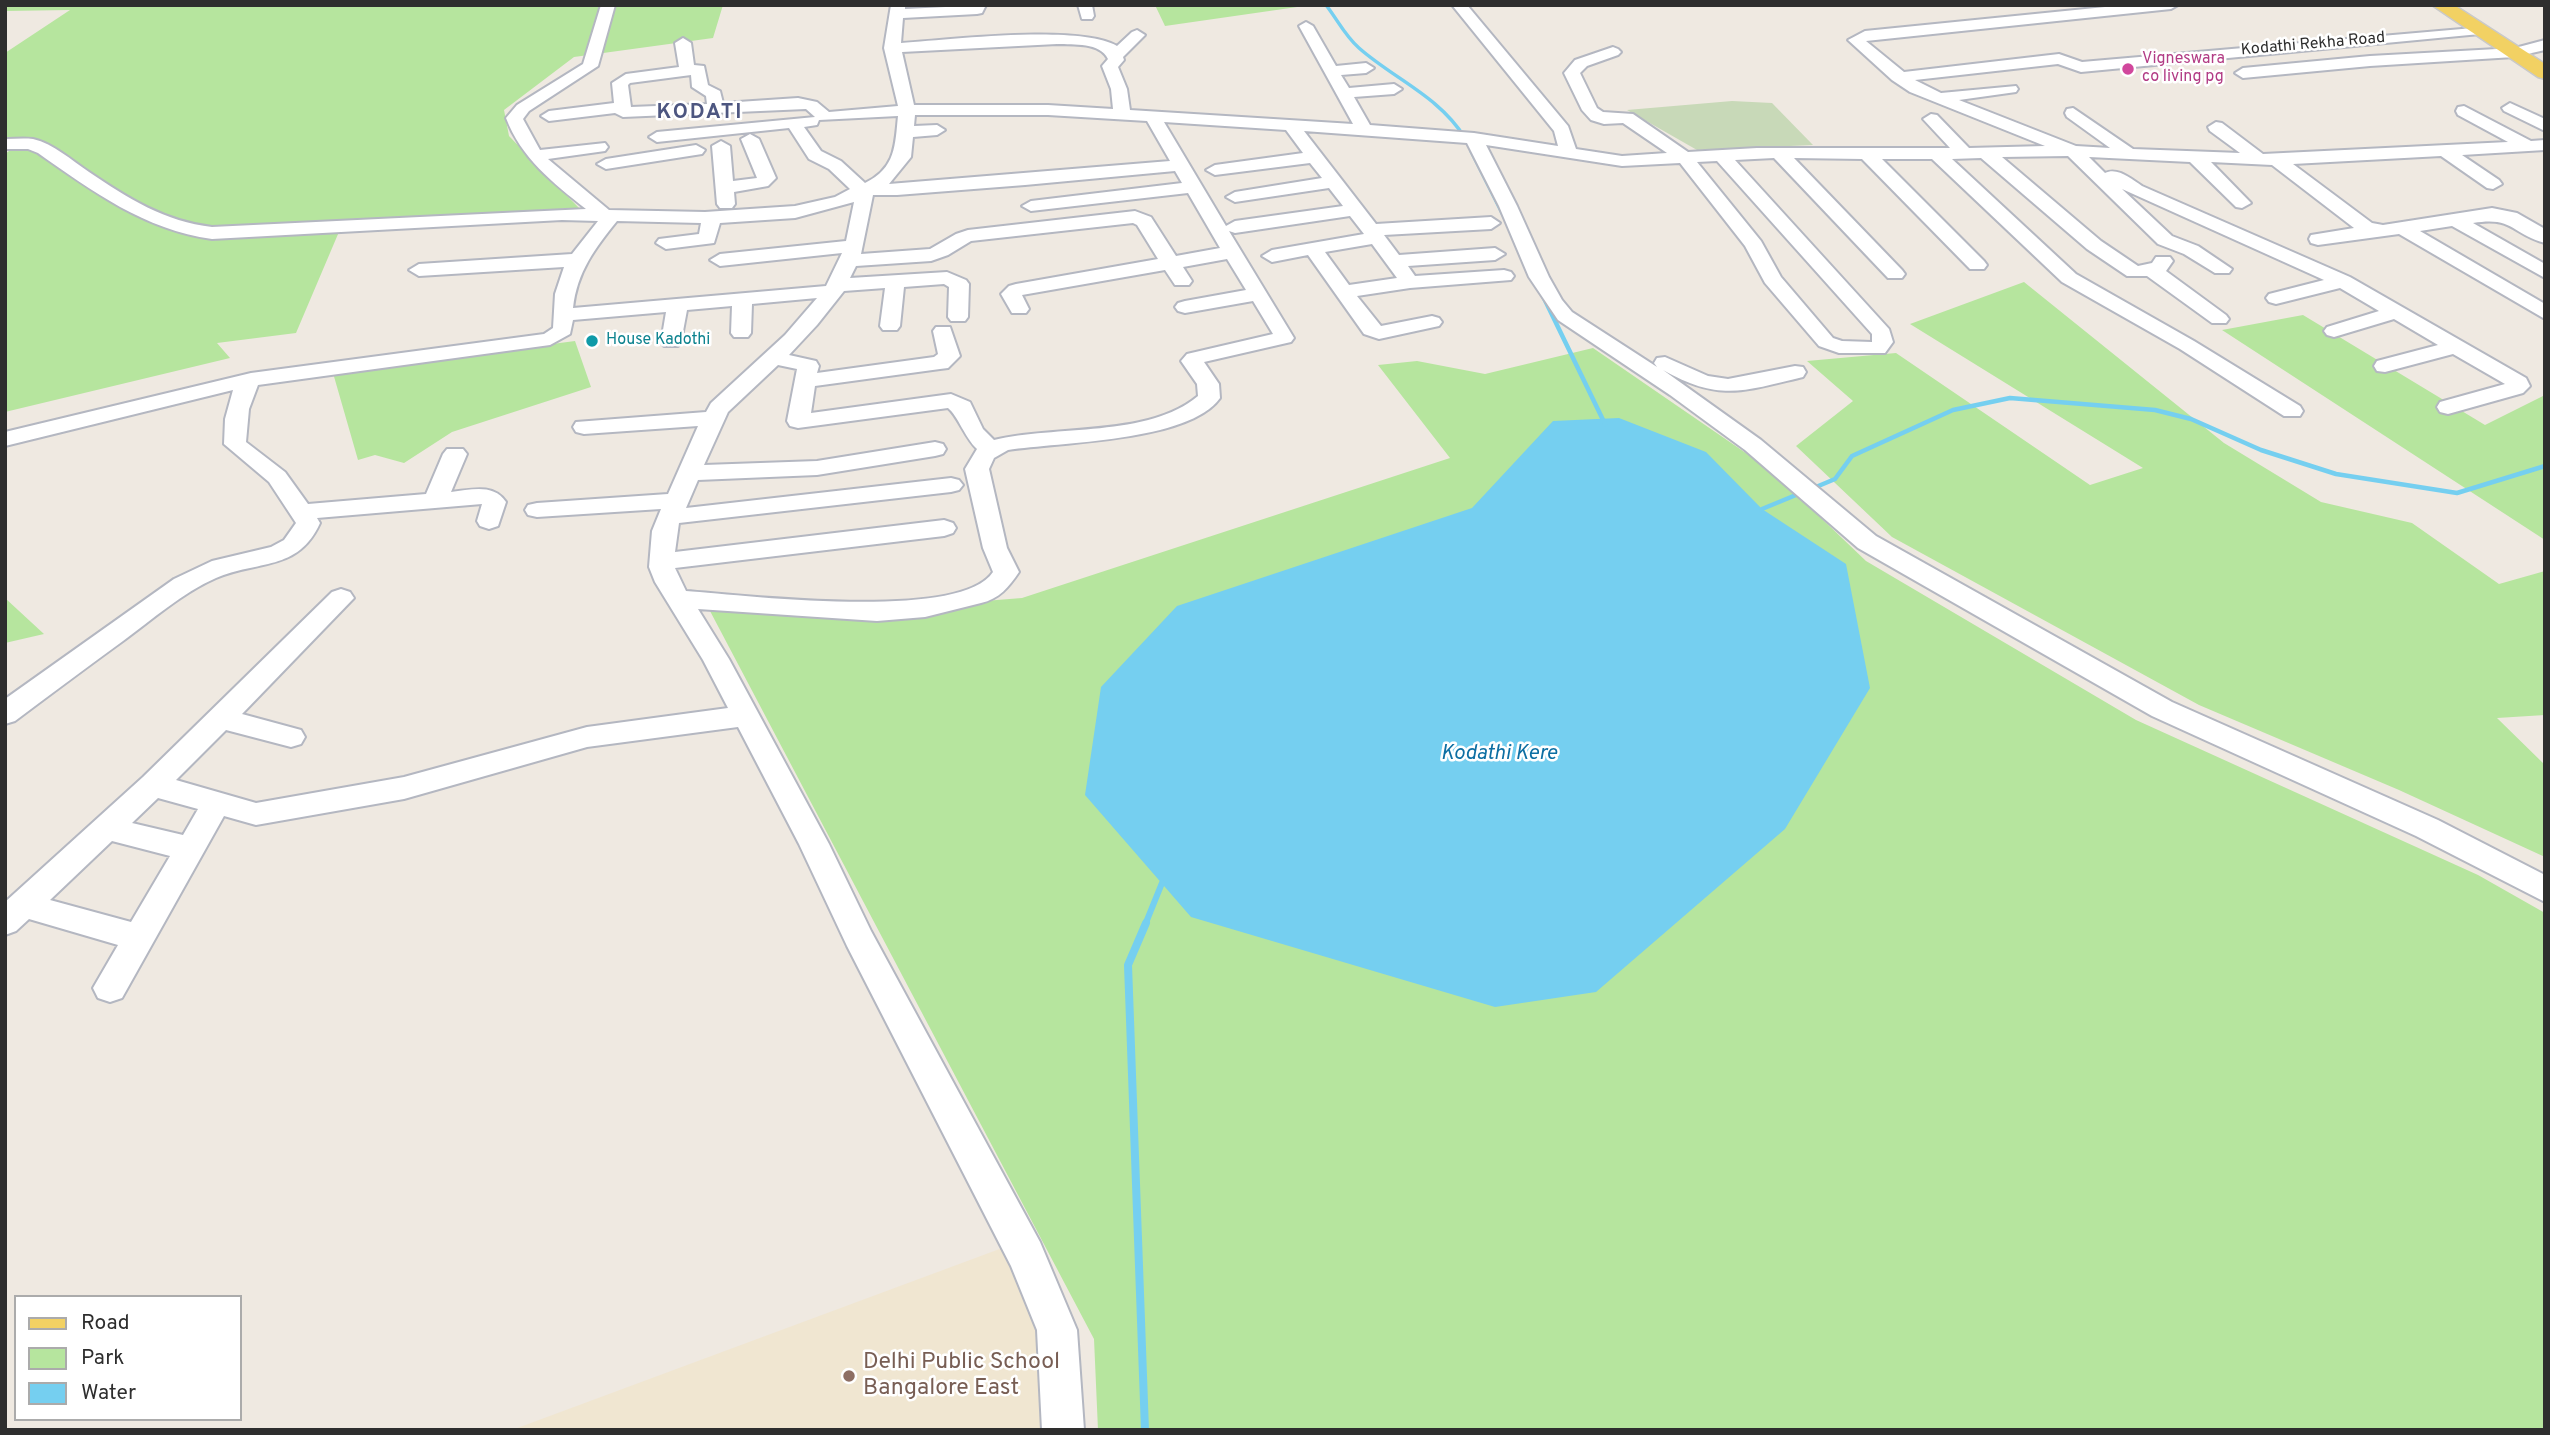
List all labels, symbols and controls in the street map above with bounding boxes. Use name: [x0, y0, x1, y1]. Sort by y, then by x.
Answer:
street label: Kodathi Rekha Road: [2240, 29, 2386, 61]
place label: Vigneswara co living pg: [2142, 50, 2225, 88]
marker: Vigneswara co living pg: [2120, 61, 2136, 77]
district label: KODATI: [657, 101, 743, 127]
place label: House Kadothi: [606, 331, 710, 351]
marker: House Kadothi: [584, 333, 600, 349]
water label: Kodathi Kere: [1441, 742, 1557, 768]
legend: [14, 1295, 242, 1421]
text: Road: [81, 1310, 130, 1337]
text: Park: [81, 1345, 124, 1372]
place label: Delhi Public School Bangalore East: [863, 1349, 1060, 1403]
marker: Delhi Public School Bangalore East: [841, 1368, 857, 1384]
text: Water: [81, 1380, 136, 1407]

